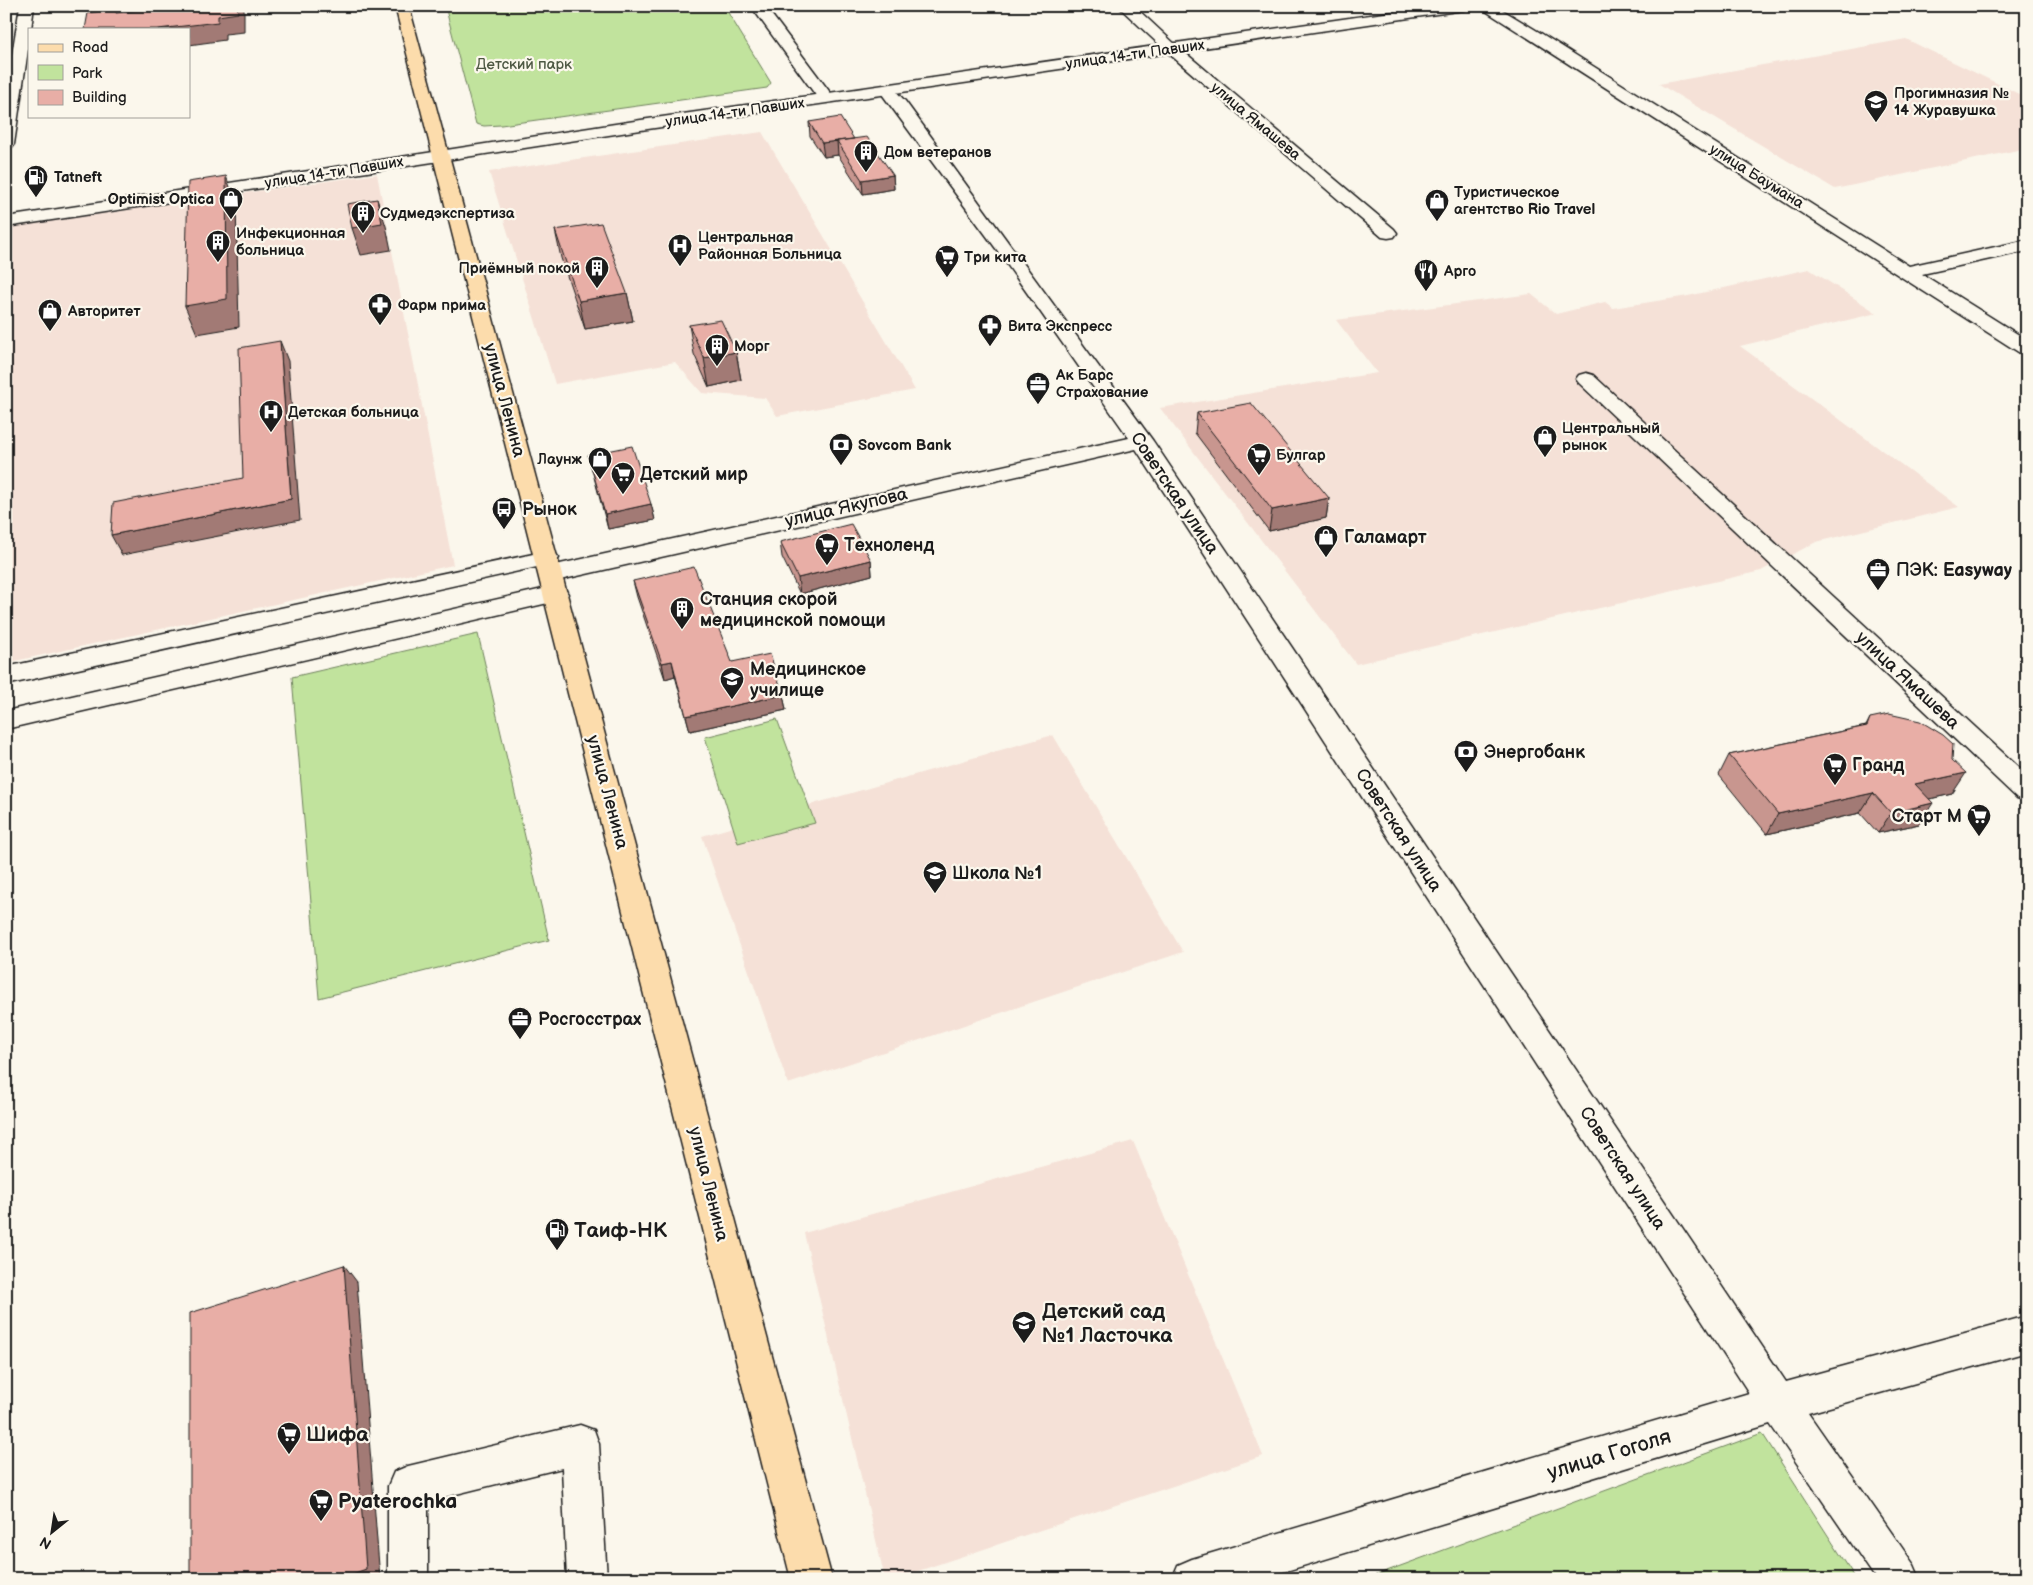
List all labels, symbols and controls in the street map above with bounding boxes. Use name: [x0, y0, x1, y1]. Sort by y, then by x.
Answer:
legend: [28, 28, 190, 118]
street label: улица 14-ти Павших: [1064, 35, 1206, 74]
text: Road: [72, 38, 108, 57]
park label: Детский парк: [476, 55, 572, 74]
text: Park: [72, 64, 103, 83]
street label: улица Ямашева: [1207, 78, 1305, 165]
place label: Прогимназия № 14 Журавушка: [1894, 84, 2009, 120]
text: Building: [72, 88, 127, 107]
school or university icon: Прогимназия № 14 Журавушка: [1863, 89, 1889, 123]
street label: улица 14-ти Павших: [664, 93, 806, 132]
building icon: Дом ветеранов: [853, 139, 879, 173]
street label: улица Баумана: [1706, 140, 1808, 213]
place label: Дом ветеранов: [884, 143, 991, 162]
street label: улица 14-ти Павших: [263, 152, 405, 193]
fuel station icon: Tatneft: [23, 164, 49, 198]
place label: Tatneft: [54, 168, 102, 187]
place label: Туристическое агентство Rio Travel: [1454, 183, 1595, 219]
shop icon: Optimist Optica: [218, 186, 244, 220]
shop icon: Туристическое агентство Rio Travel: [1424, 188, 1450, 222]
place label: Optimist Optica: [108, 190, 214, 209]
building icon: Судмедэкспертиза: [350, 200, 376, 234]
place label: Судмедэкспертиза: [380, 204, 515, 223]
place label: Инфекционная больница: [236, 224, 345, 260]
place label: Центральная Районная Больница: [698, 228, 842, 264]
building icon: Инфекционная больница: [205, 229, 231, 263]
hospital icon: Центральная Районная Больница: [667, 233, 693, 267]
supermarket icon: Три кита: [934, 244, 960, 278]
place label: Три кита: [964, 248, 1027, 267]
building icon: Приёмный покой: [584, 255, 610, 289]
restaurant icon: Арго: [1413, 258, 1439, 292]
place label: Приёмный покой: [458, 259, 580, 278]
place label: Арго: [1443, 262, 1476, 281]
pharmacy icon: Фарм прима: [367, 292, 393, 326]
place label: Фарм прима: [398, 296, 486, 315]
shop icon: Авторитет: [37, 298, 63, 332]
place label: Авторитет: [67, 302, 141, 321]
pharmacy icon: Вита Экспресс: [977, 313, 1003, 347]
place label: Вита Экспресс: [1008, 317, 1113, 336]
building icon: Морг: [704, 333, 730, 367]
place label: Морг: [734, 337, 770, 356]
street label: улица Ленина: [479, 341, 530, 460]
place label: Ак Барс Страхование: [1055, 366, 1148, 402]
office icon: Ак Барс Страхование: [1025, 371, 1051, 405]
hospital icon: Детская больница: [258, 399, 284, 433]
place label: Детская больница: [288, 403, 419, 422]
place label: Центральный рынок: [1562, 419, 1660, 455]
shop icon: Центральный рынок: [1532, 424, 1558, 458]
street label: Советская улица: [1126, 428, 1223, 558]
bank icon: Sovcom Bank: [828, 432, 854, 466]
place label: Sovcom Bank: [858, 436, 951, 455]
supermarket icon: Булгар: [1246, 442, 1272, 476]
shop icon: Лаунж: [587, 446, 613, 480]
place label: Булгар: [1276, 446, 1326, 465]
place label: Лаунж: [536, 450, 583, 469]
supermarket icon: Детский мир: [610, 461, 636, 495]
place label: Детский мир: [640, 464, 748, 485]
street label: улица Якупова: [783, 483, 910, 532]
bus stop icon: Рынок: [491, 496, 517, 530]
place label: Рынок: [522, 499, 577, 520]
shop icon: Галамарт: [1313, 524, 1339, 558]
place label: Галамарт: [1344, 527, 1427, 548]
supermarket icon: Техноленд: [814, 532, 840, 566]
place label: Техноленд: [844, 535, 934, 556]
office icon: ПЭК: Easyway: [1865, 557, 1891, 591]
place label: ПЭК: Easyway: [1896, 560, 2013, 581]
place label: Станция скорой медицинской помощи: [700, 589, 886, 631]
building icon: Станция скорой медицинской помощи: [669, 596, 695, 630]
street label: улица Ямашева: [1852, 627, 1964, 734]
place label: Медицинское училище: [750, 659, 866, 701]
school or university icon: Медицинское училище: [719, 666, 745, 700]
street label: улица Ленина: [582, 733, 633, 852]
bank icon: Энергобанк: [1453, 739, 1479, 773]
place label: Энергобанк: [1484, 742, 1585, 763]
supermarket icon: Гранд: [1822, 752, 1848, 786]
place label: Гранд: [1852, 755, 1905, 776]
street label: Советская улица: [1351, 765, 1446, 896]
supermarket icon: Старт М: [1966, 803, 1992, 837]
place label: Старт М: [1892, 806, 1962, 827]
school or university icon: Школа №1: [922, 860, 948, 894]
place label: Школа №1: [952, 863, 1042, 884]
office icon: Росгосстрах: [507, 1006, 533, 1040]
place label: Росгосстрах: [538, 1009, 642, 1030]
street label: Советская улица: [1575, 1103, 1670, 1234]
street label: улица Ленина: [684, 1125, 733, 1244]
fuel station icon: Таиф-НК: [544, 1217, 570, 1251]
place label: Таиф-НК: [574, 1218, 668, 1243]
place label: Детский сад №1 Ласточка: [1042, 1299, 1173, 1348]
school or university icon: Детский сад №1 Ласточка: [1011, 1310, 1037, 1344]
supermarket icon: Шифа: [276, 1421, 302, 1455]
place label: Шифа: [306, 1422, 369, 1447]
street label: улица Гоголя: [1544, 1424, 1674, 1485]
supermarket icon: Pyaterochka: [308, 1488, 334, 1522]
place label: Pyaterochka: [338, 1489, 457, 1514]
north arrow: [28, 1508, 78, 1558]
text: N: [37, 1533, 55, 1553]

